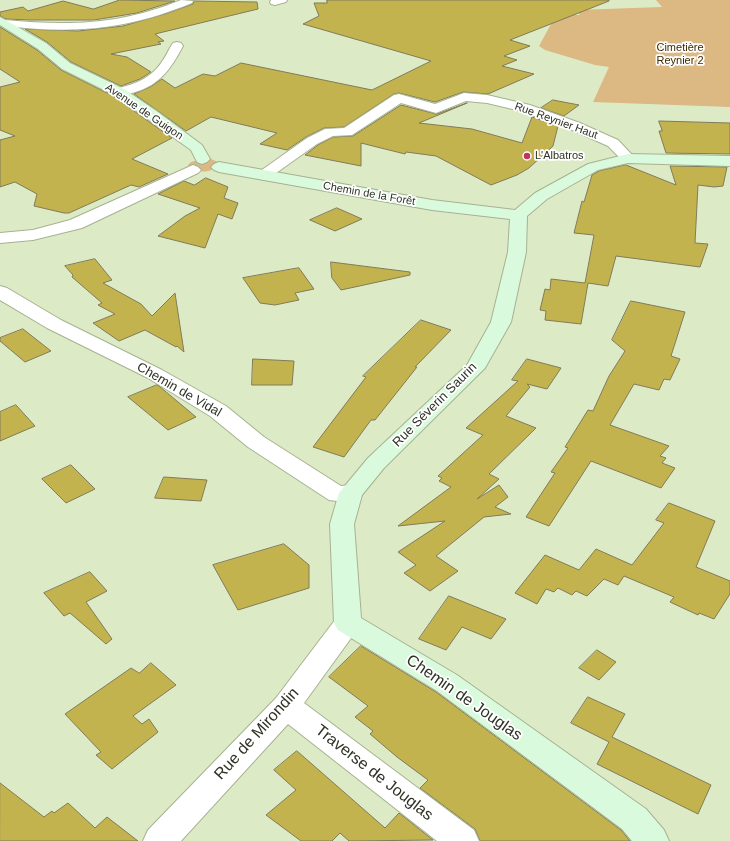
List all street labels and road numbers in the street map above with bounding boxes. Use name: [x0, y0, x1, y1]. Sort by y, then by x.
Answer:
street label: Avenue de Guigon: [103, 81, 185, 143]
street label: Rue Reynier Haut: [513, 100, 599, 142]
street label: Chemin de la Forêt: [322, 179, 416, 209]
street label: Chemin de Vidal: [134, 359, 224, 421]
street label: Rue Séverin Saurin: [390, 360, 480, 450]
street label: Chemin de Jouglas: [402, 651, 526, 745]
street label: Rue de Mirondin: [211, 684, 303, 784]
street label: Traverse de Jouglas: [311, 721, 437, 825]

